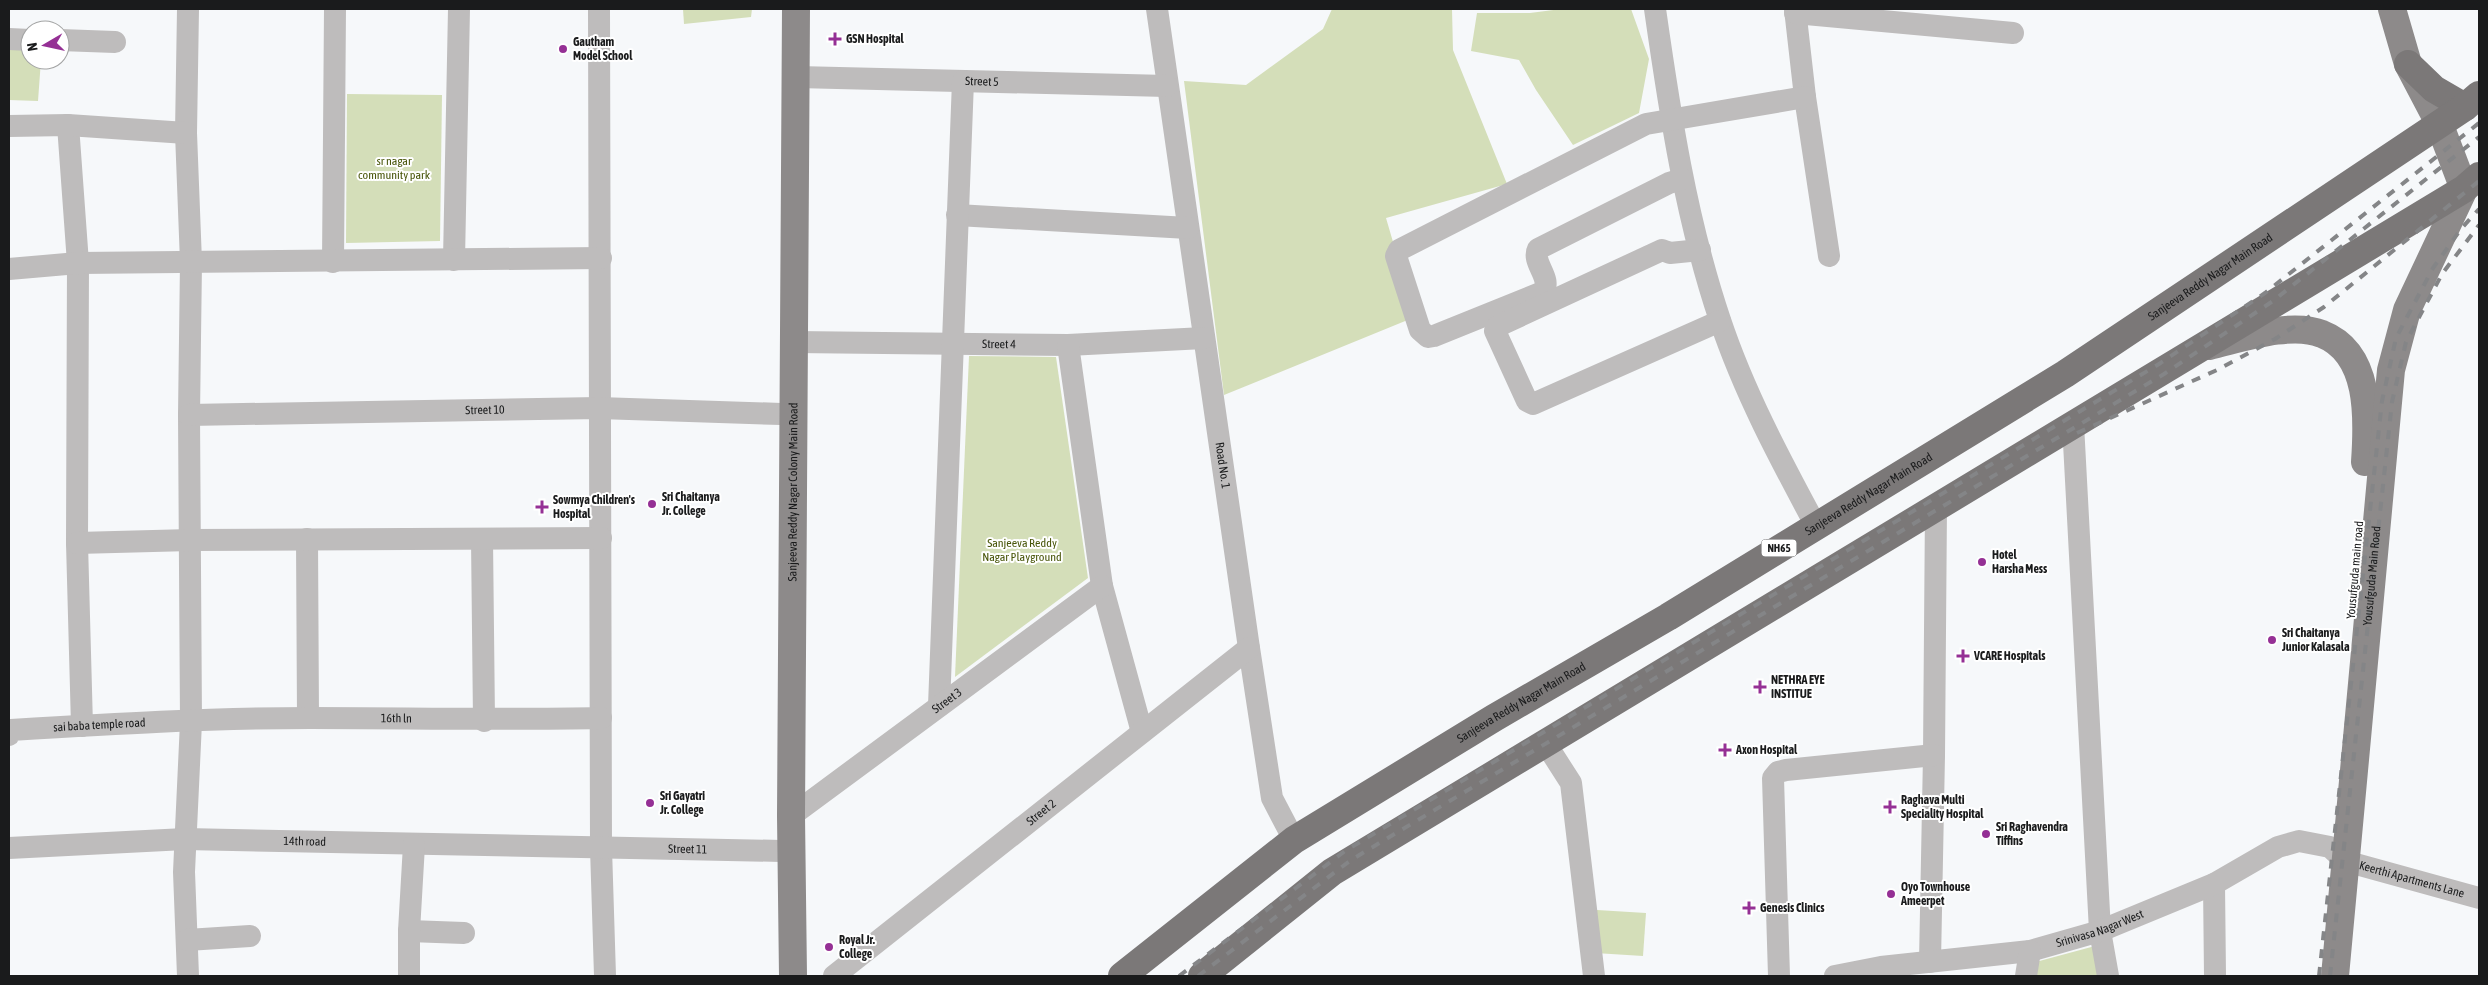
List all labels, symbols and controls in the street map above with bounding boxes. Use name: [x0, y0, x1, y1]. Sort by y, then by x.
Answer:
north arrow: [20, 20, 70, 70]
marker: GSN Hospital: [828, 32, 842, 46]
place label: GSN Hospital: [846, 32, 904, 46]
place label: Gautham Model School: [573, 35, 633, 63]
text: N: [24, 42, 41, 52]
marker: Gautham Model School: [557, 43, 569, 55]
street label: Street 5: [965, 74, 999, 89]
park label: sr nagar community park: [358, 154, 431, 182]
street label: Sanjeeva Reddy Nagar Main Road: [2145, 230, 2275, 323]
street label: Street 4: [982, 337, 1016, 351]
street label: Street 10: [465, 403, 505, 417]
street label: Sanjeeva Reddy Nagar Colony Main Road: [785, 403, 801, 582]
street label: Road No. 1: [1212, 441, 1233, 490]
street label: Sanjeeva Reddy Nagar Main Road: [1802, 450, 1935, 538]
place label: Sri Chaitanya Jr. College: [661, 490, 720, 518]
place label: Sowmya Children's Hospital: [553, 493, 636, 521]
marker: Sri Chaitanya Jr. College: [646, 498, 658, 510]
marker: Sowmya Children's Hospital: [535, 500, 549, 514]
street label: Yousufguda main road: [2344, 520, 2366, 620]
street label: Yousufguda Main Road: [2360, 525, 2384, 626]
park label: Sanjeeva Reddy Nagar Playground: [982, 536, 1062, 564]
road number: NH65: [1762, 540, 1796, 556]
place label: Hotel Harsha Mess: [1992, 548, 2048, 576]
marker: Hotel Harsha Mess: [1976, 556, 1988, 568]
place label: Sri Chaitanya Junior Kalasala: [2281, 626, 2350, 654]
marker: Sri Chaitanya Junior Kalasala: [2266, 634, 2278, 646]
marker: VCARE Hospitals: [1956, 649, 1970, 663]
place label: VCARE Hospitals: [1973, 649, 2046, 663]
street label: Sanjeeva Reddy Nagar Main Road: [1455, 659, 1588, 746]
place label: NETHRA EYE INSTITUE: [1771, 673, 1825, 701]
marker: NETHRA EYE INSTITUE: [1753, 680, 1767, 694]
street label: Street 3: [929, 685, 965, 716]
street label: 16th ln: [381, 711, 412, 725]
street label: sai baba temple road: [53, 715, 146, 734]
marker: Axon Hospital: [1718, 743, 1732, 757]
place label: Axon Hospital: [1735, 743, 1798, 757]
place label: Sri Gayatri Jr. College: [659, 789, 705, 817]
place label: Raghava Multi Speciality Hospital: [1901, 793, 1984, 821]
street label: Street 2: [1024, 796, 1059, 828]
marker: Sri Gayatri Jr. College: [644, 797, 656, 809]
marker: Raghava Multi Speciality Hospital: [1883, 800, 1897, 814]
place label: Sri Raghavendra Tiffins: [1996, 820, 2068, 848]
marker: Sri Raghavendra Tiffins: [1980, 828, 1992, 840]
street label: 14th road: [283, 834, 326, 849]
street label: Street 11: [668, 842, 708, 857]
street label: Keerthi Apartments Lane: [2358, 858, 2466, 901]
place label: Oyo Townhouse Ameerpet: [1900, 880, 1971, 908]
marker: Oyo Townhouse Ameerpet: [1885, 888, 1897, 900]
marker: Genesis Clinics: [1742, 901, 1756, 915]
place label: Genesis Clinics: [1760, 901, 1825, 915]
street label: Srinivasa Nagar West: [2054, 907, 2146, 950]
place label: Royal Jr. College: [839, 933, 875, 961]
marker: Royal Jr. College: [823, 941, 835, 953]

